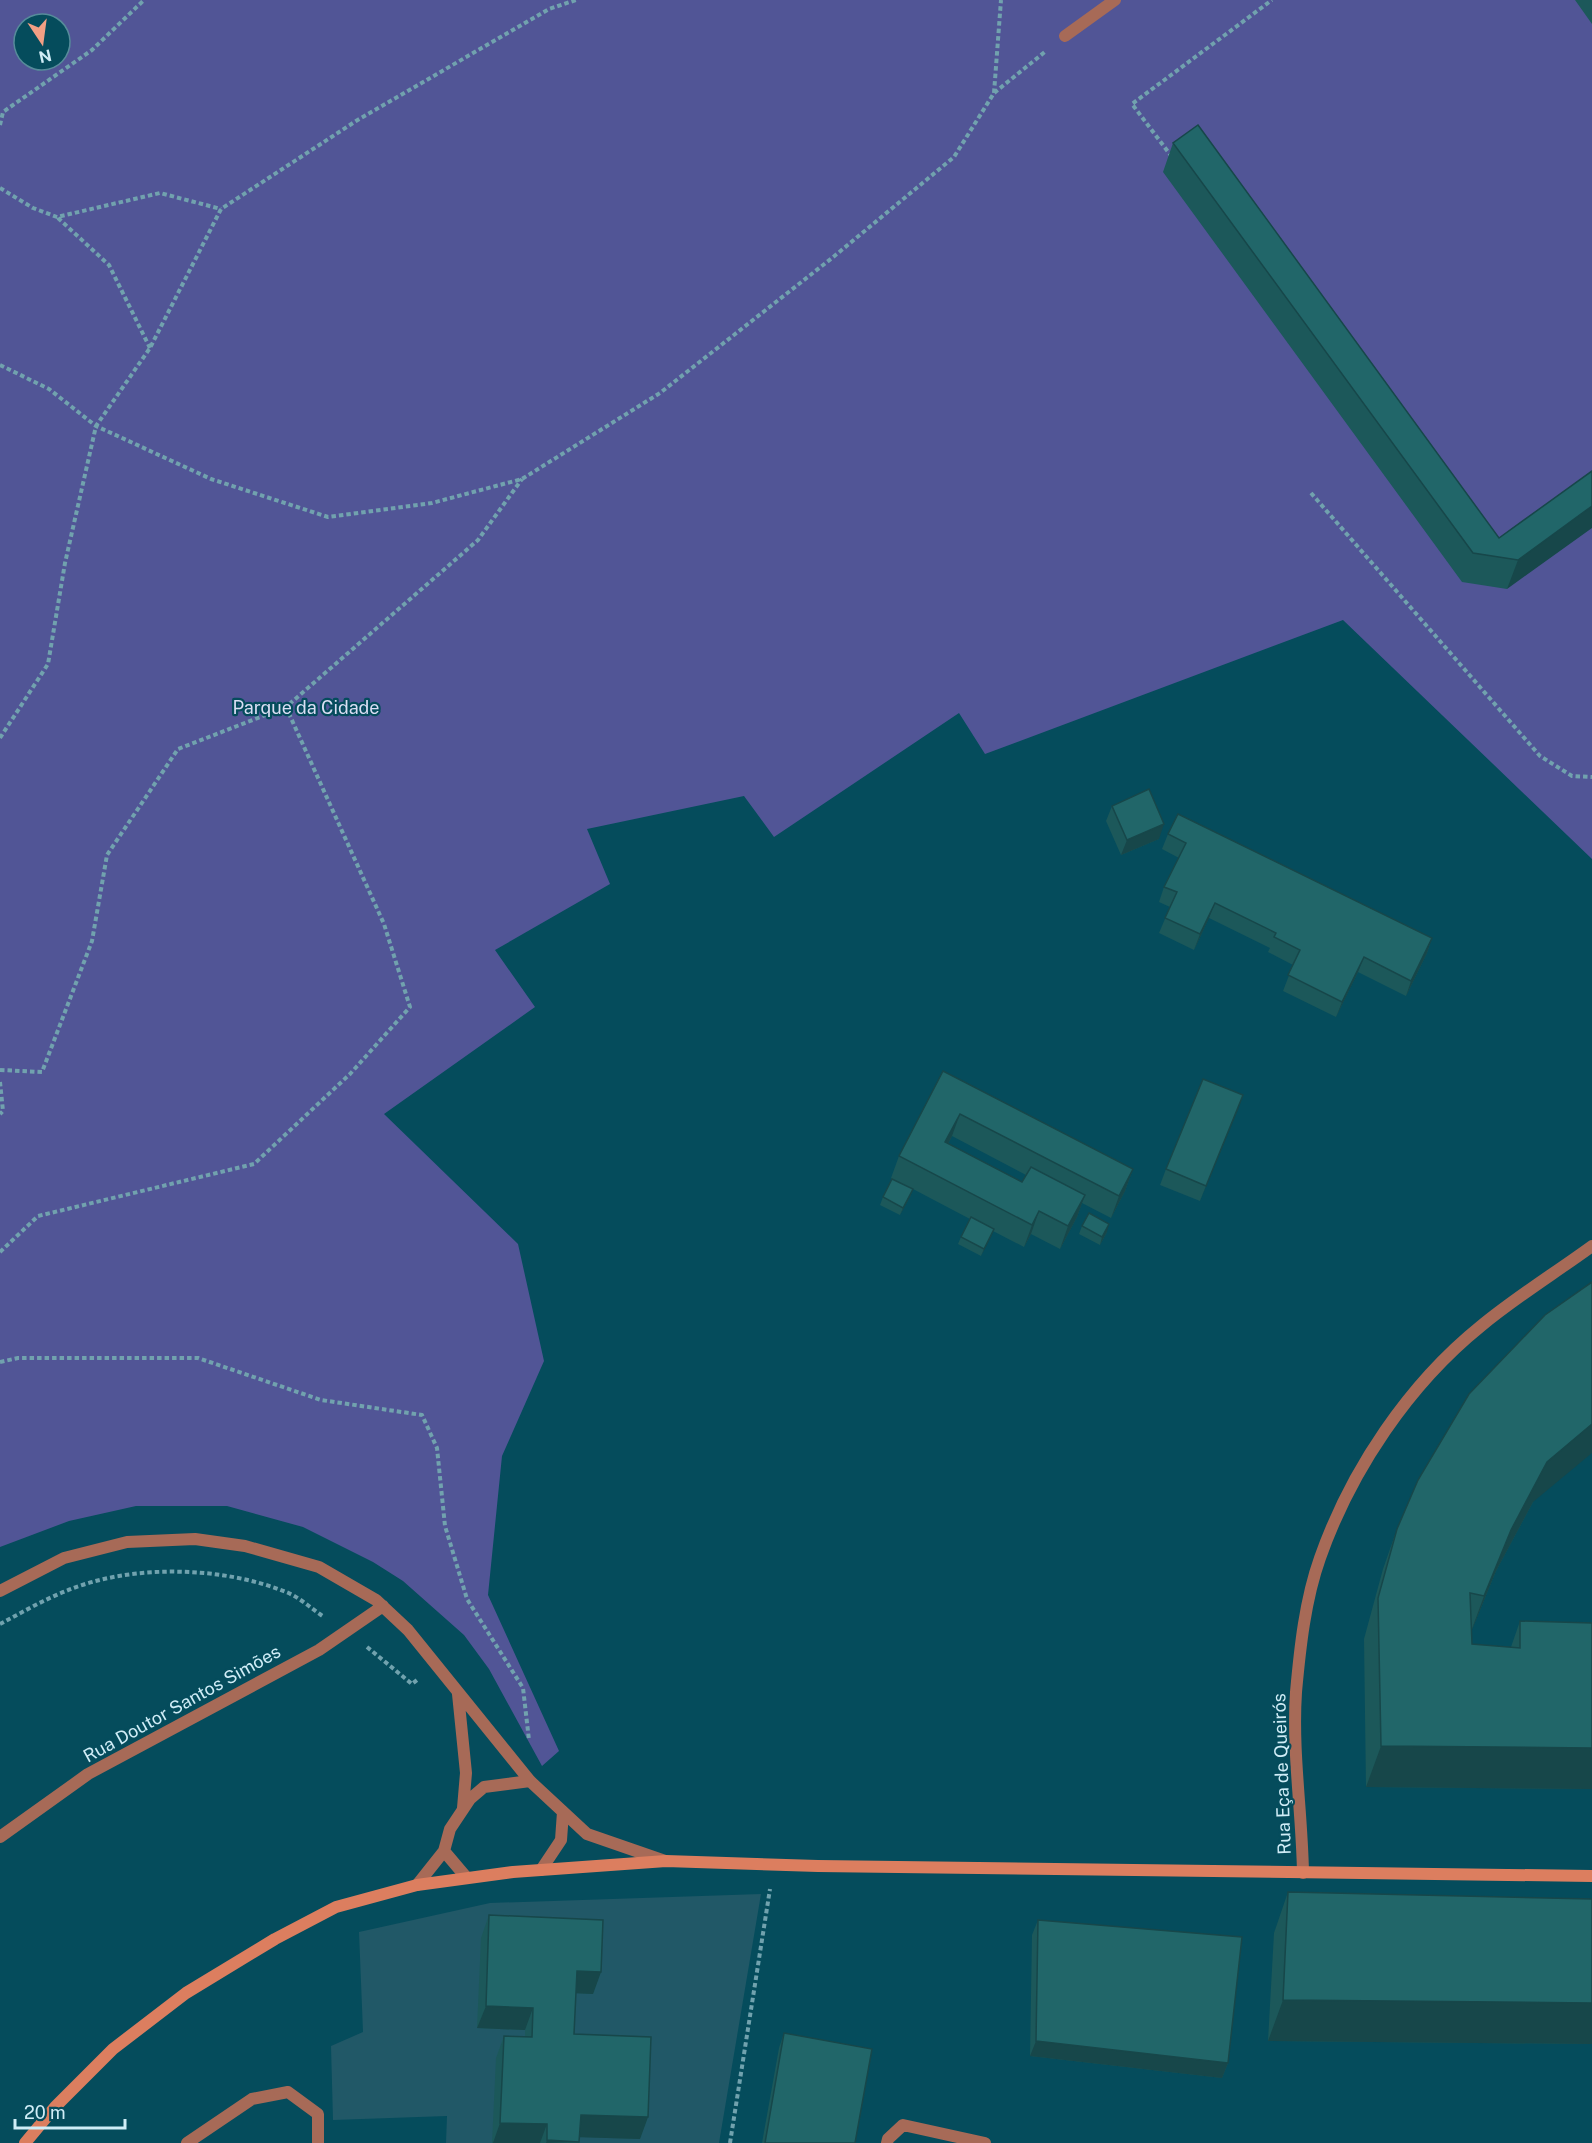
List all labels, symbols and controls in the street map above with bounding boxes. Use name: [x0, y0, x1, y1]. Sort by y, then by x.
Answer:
north arrow: [12, 12, 72, 72]
text: N: [37, 45, 53, 67]
park label: Parque da Cidade: [232, 697, 380, 718]
street label: Rua Doutor Santos Simões: [80, 1641, 284, 1767]
street label: Rua Eça de Queirós: [1268, 1693, 1295, 1855]
scale bar: [15, 2092, 124, 2130]
text: 20 m: [24, 2102, 66, 2123]

